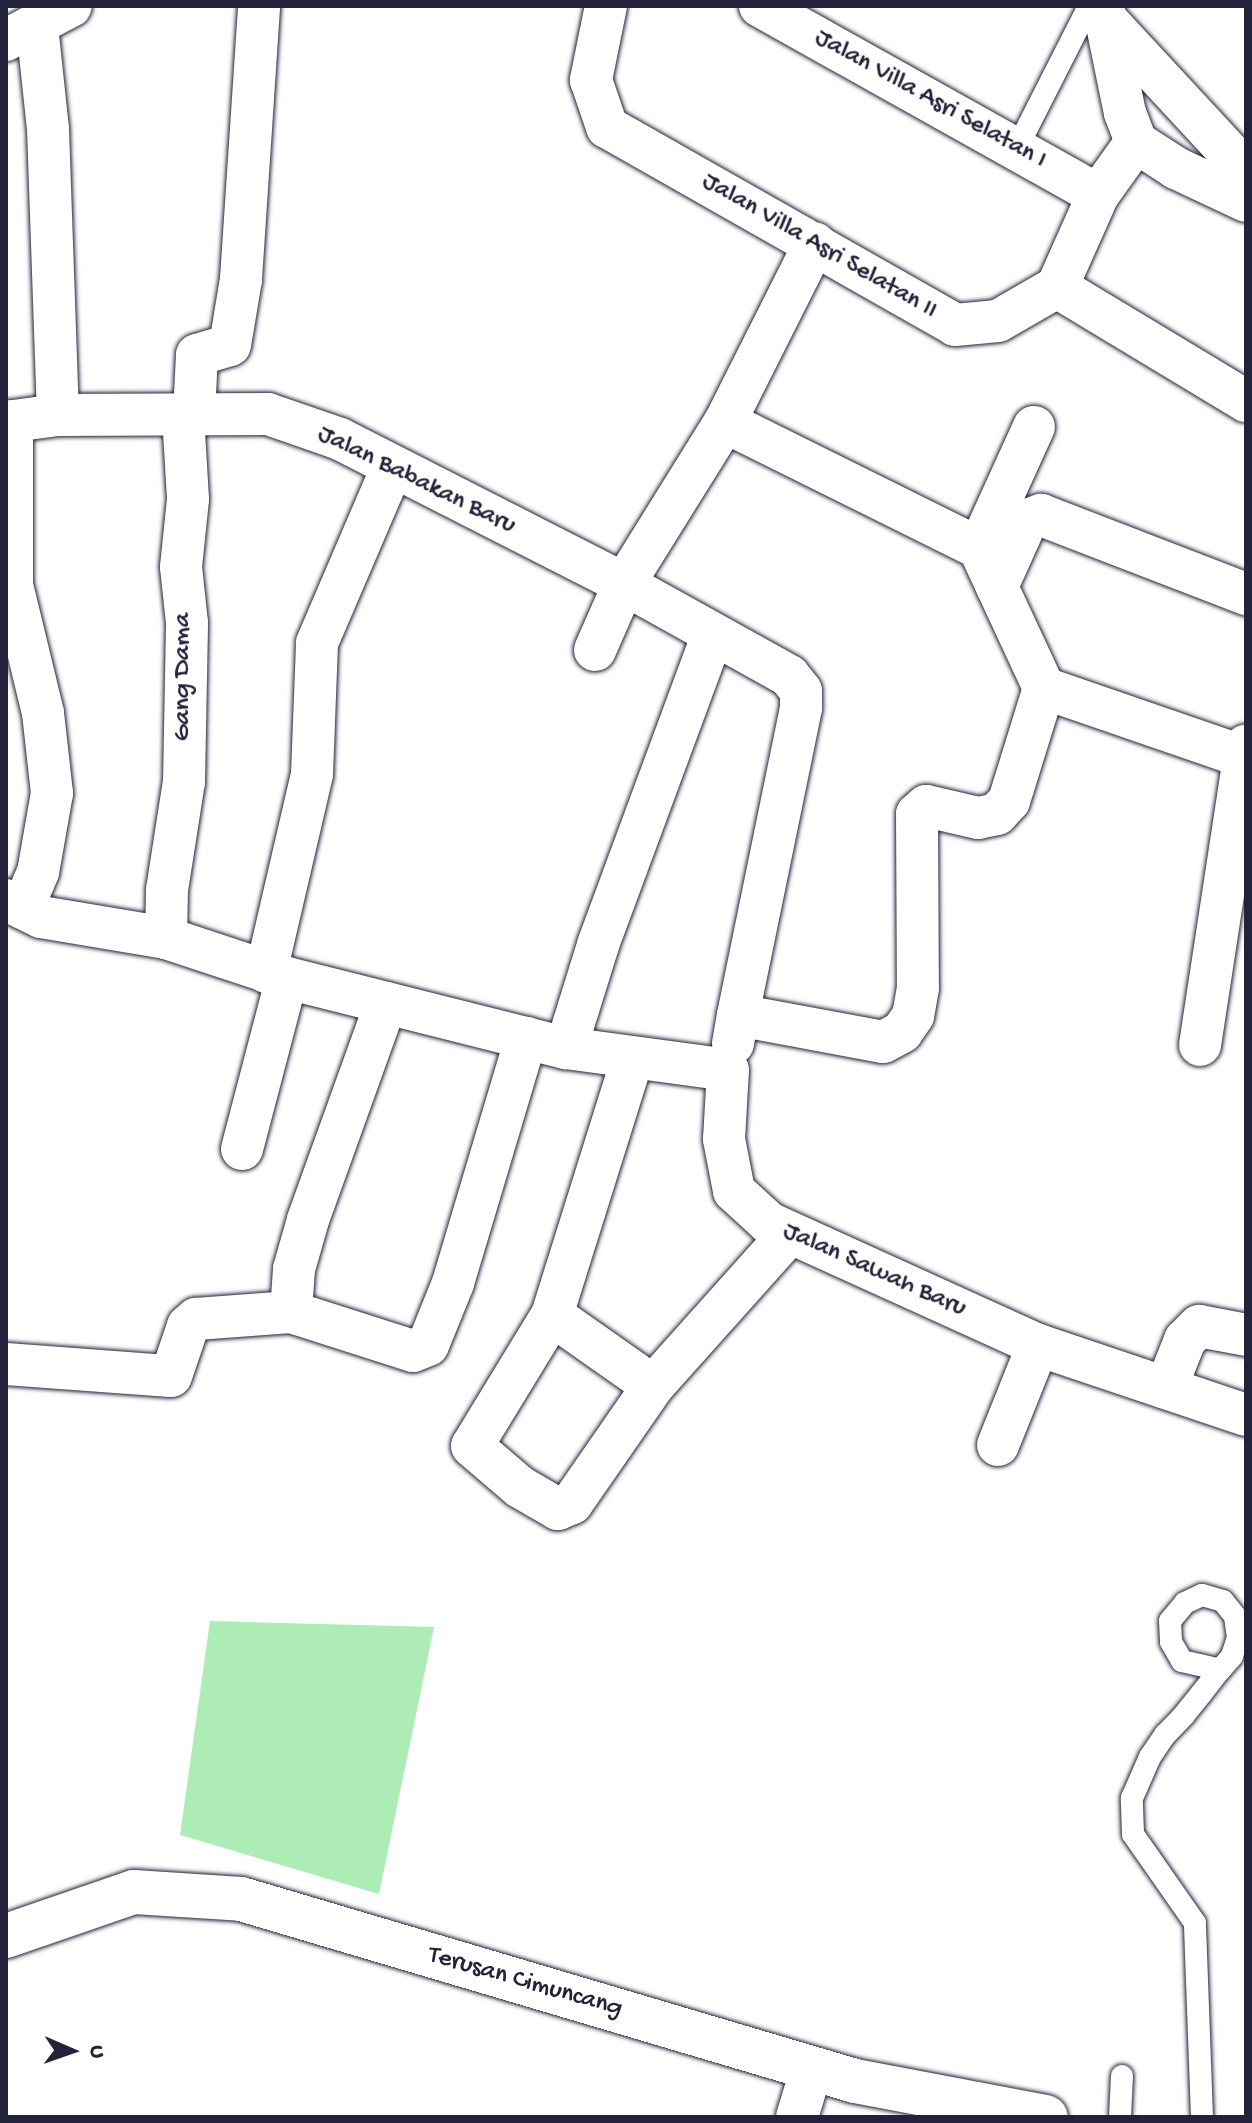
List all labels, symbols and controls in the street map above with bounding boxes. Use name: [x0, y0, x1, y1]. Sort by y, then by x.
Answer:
street label: Jalan Villa Asri Selatan I: [809, 23, 1051, 177]
street label: Jalan Villa Asri Selatan II: [696, 167, 942, 327]
street label: Jalan Babakan Baru: [312, 420, 520, 542]
street label: Gang Dama: [168, 613, 200, 741]
street label: Jalan Sawah Baru: [778, 1217, 970, 1325]
street label: Terusan Cimuncang: [424, 1940, 626, 2026]
north arrow: [32, 2011, 112, 2091]
text: U: [83, 2045, 109, 2059]

